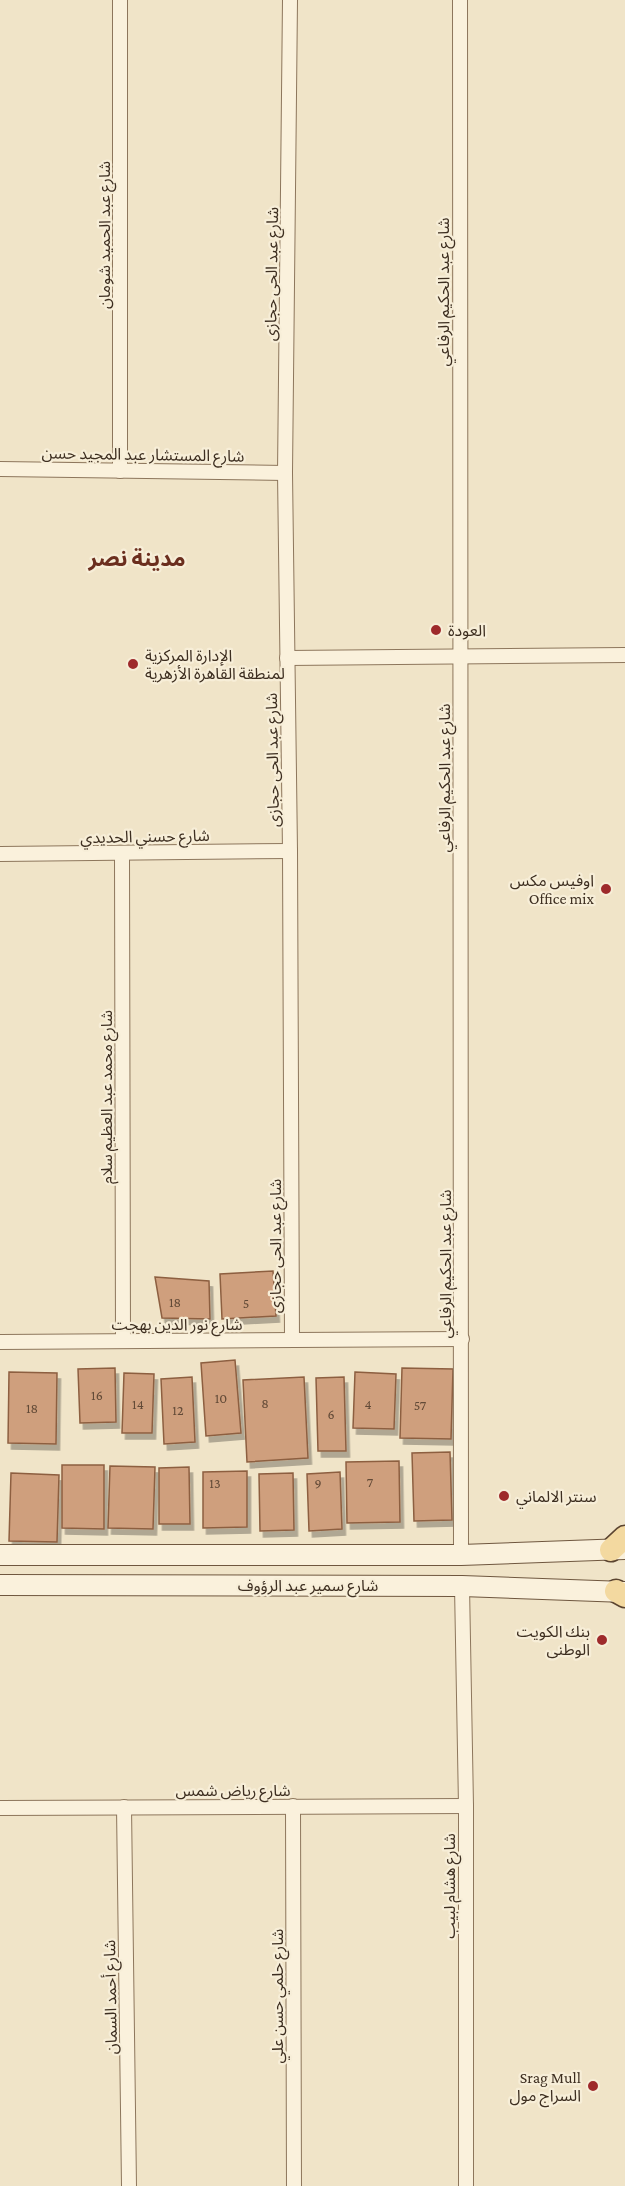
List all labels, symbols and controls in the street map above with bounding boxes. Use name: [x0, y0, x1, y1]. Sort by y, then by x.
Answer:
street label: شارع عبد الحميد شومان: [96, 161, 117, 309]
street label: شارع عبد الحى حجازى: [262, 207, 285, 341]
street label: شارع عبد الحكيم الرفاعي: [435, 218, 456, 366]
street label: شارع المستشار عبد المجيد حسن: [41, 444, 244, 469]
district label: مدينة نصر: [87, 546, 186, 571]
place label: العودة: [448, 622, 486, 640]
marker: العودة: [429, 623, 443, 637]
place label: الإدارة المركزية لمنطقة القاهرة الأزهرية: [145, 647, 285, 683]
marker: الإدارة المركزية لمنطقة القاهرة الأزهرية: [126, 657, 140, 671]
street label: شارع عبد الحى حجازى: [263, 693, 286, 827]
street label: شارع عبد الحكيم الرفاعي: [436, 704, 457, 852]
street label: شارع حسني الحديدي: [80, 827, 210, 850]
place label: اوفيس مكس Office mix: [510, 872, 594, 907]
marker: اوفيس مكس Office mix: [599, 882, 613, 896]
street label: شارع محمد عبد العظيم سلام: [98, 1010, 119, 1184]
street label: شارع عبد الحى حجازى: [267, 1179, 288, 1313]
street label: شارع عبد الحكيم الرفاعي: [437, 1190, 458, 1338]
house number: 18: [169, 1294, 181, 1310]
house number: 5: [243, 1295, 249, 1311]
street label: شارع نور الدين بهجت: [112, 1316, 242, 1337]
house number: 16: [91, 1387, 103, 1403]
house number: 10: [215, 1390, 227, 1406]
house number: 8: [261, 1395, 269, 1411]
house number: 14: [132, 1396, 144, 1412]
house number: 4: [364, 1396, 372, 1412]
house number: 57: [414, 1397, 427, 1413]
house number: 18: [26, 1400, 38, 1416]
house number: 12: [172, 1402, 184, 1418]
house number: 6: [327, 1406, 335, 1422]
house number: 7: [367, 1474, 374, 1490]
house number: 13: [209, 1475, 221, 1491]
house number: 9: [314, 1475, 322, 1491]
place label: سنتر الالماني: [516, 1488, 597, 1509]
marker: سنتر الالماني: [497, 1489, 511, 1503]
street label: شارع سمير عبد الرؤوف: [238, 1577, 378, 1598]
place label: بنك الكويت الوطنى: [517, 1623, 590, 1659]
marker: بنك الكويت الوطنى: [595, 1633, 609, 1647]
street label: شارع رياض شمس: [175, 1782, 291, 1803]
street label: شارع هشام لبيب: [441, 1833, 462, 1939]
street label: شارع حلمي حسن علي: [269, 1929, 290, 2063]
street label: شارع أحمد السمان: [100, 1940, 124, 2054]
place label: Srag Mull السراج مول: [509, 2069, 581, 2108]
marker: Srag Mull السراج مول: [586, 2079, 600, 2093]

